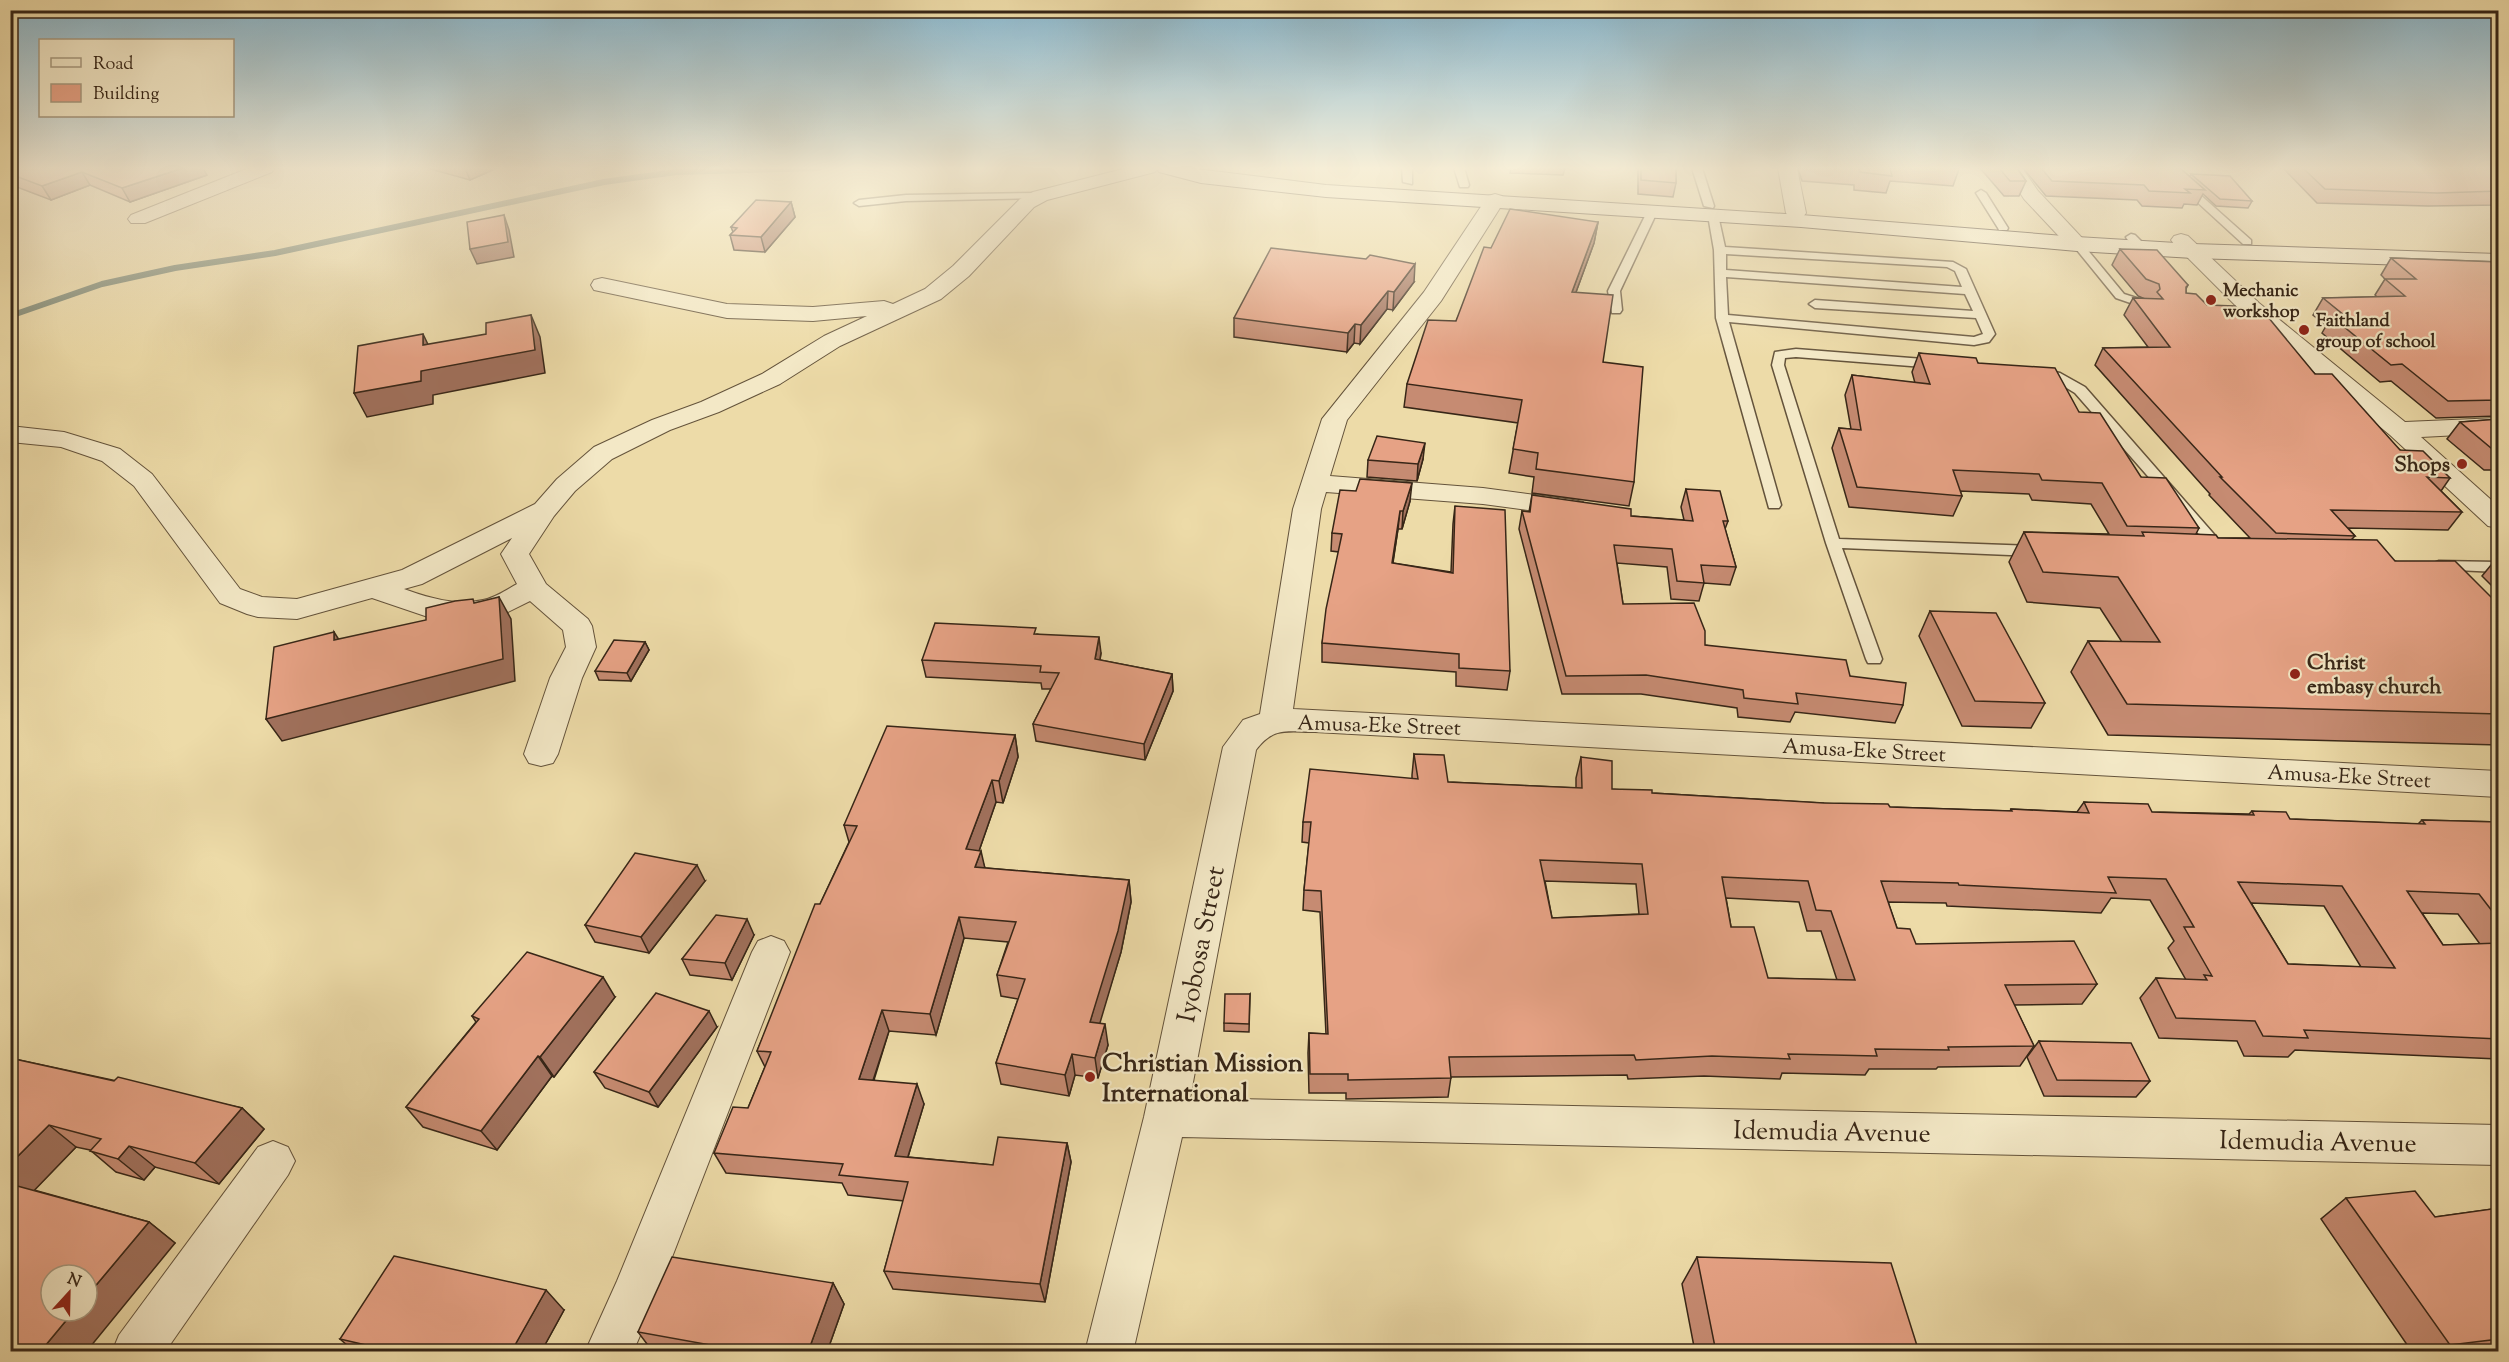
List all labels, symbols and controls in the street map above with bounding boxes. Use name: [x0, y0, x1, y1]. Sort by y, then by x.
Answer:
legend: [39, 39, 234, 117]
text: Road: [93, 52, 133, 78]
text: Building: [93, 82, 159, 108]
place label: Mechanic workshop: [2223, 279, 2299, 326]
marker: Mechanic workshop: [2204, 293, 2218, 307]
place label: Faithland group of school: [2316, 309, 2437, 356]
marker: Faithland group of school: [2297, 323, 2311, 337]
place label: Shops: [2394, 451, 2450, 481]
marker: Shops: [2455, 457, 2469, 471]
place label: Christ embasy church: [2307, 649, 2442, 703]
marker: Christ embasy church: [2288, 667, 2302, 681]
street label: Amusa-Eke Street: [1297, 709, 1461, 745]
street label: Amusa-Eke Street: [1781, 733, 1946, 771]
street label: Amusa-Eke Street: [2266, 759, 2431, 797]
street label: Iyobosa Street: [1169, 863, 1236, 1026]
place label: Christian Mission International: [1102, 1046, 1304, 1113]
marker: Christian Mission International: [1083, 1070, 1097, 1084]
street label: Idemudia Avenue: [1733, 1113, 1931, 1154]
street label: Idemudia Avenue: [2219, 1123, 2417, 1164]
north arrow: [39, 1263, 99, 1323]
text: N: [63, 1268, 84, 1295]

